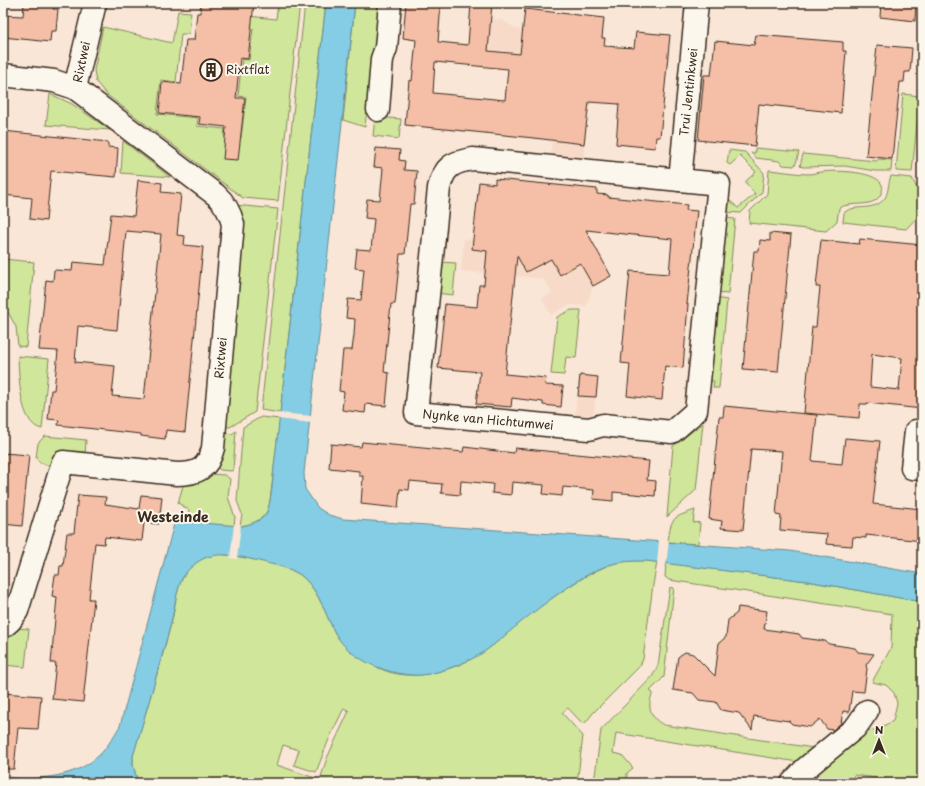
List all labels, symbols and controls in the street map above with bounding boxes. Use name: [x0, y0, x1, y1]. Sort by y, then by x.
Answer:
street label: Rixtwei: [68, 40, 94, 84]
street label: Trui Jentinkwei: [674, 47, 702, 137]
building icon: Rixtflat: [198, 57, 224, 83]
place label: Rixtflat: [226, 60, 269, 78]
street label: Rixtwei: [209, 336, 231, 379]
street label: Nynke van Hichtumwei: [422, 404, 554, 434]
district label: Westeinde: [137, 506, 209, 527]
north arrow: [859, 720, 899, 760]
text: N: [875, 721, 884, 738]

